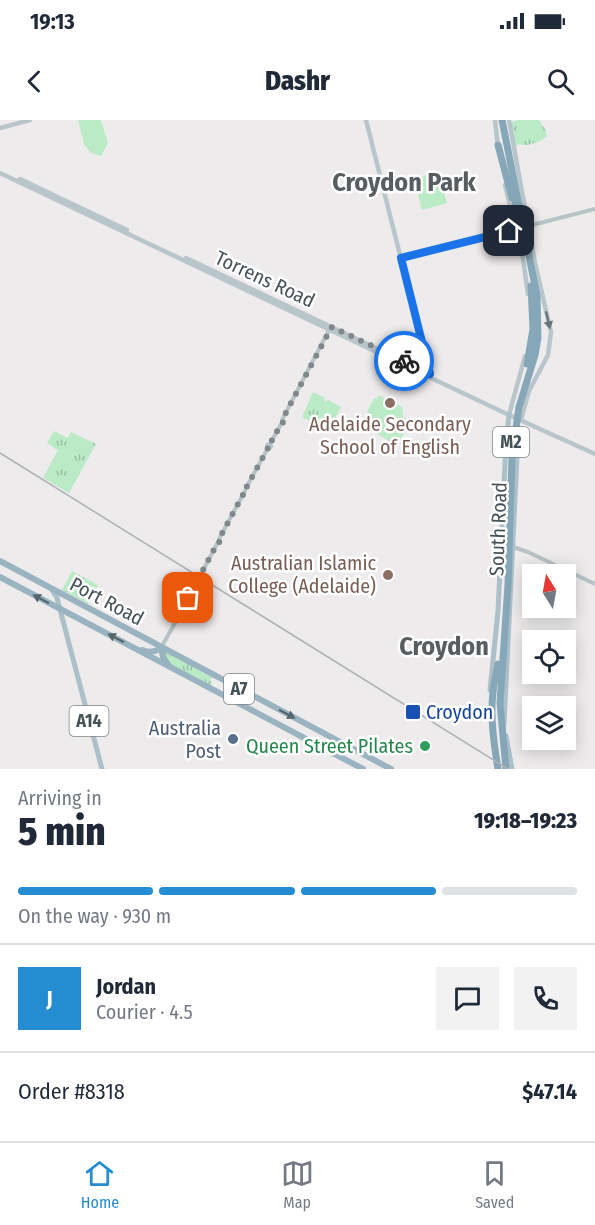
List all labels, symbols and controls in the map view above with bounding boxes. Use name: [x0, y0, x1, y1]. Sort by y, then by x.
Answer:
text: 19:13: [30, 8, 75, 35]
icon: back: [18, 65, 51, 98]
text: Dashr: [265, 65, 330, 97]
icon: search: [544, 65, 577, 98]
district label: Croydon Park: [332, 167, 477, 198]
pin: [483, 205, 534, 256]
icon: home: [492, 214, 525, 247]
street label: Torrens Road: [211, 245, 319, 313]
one-way arrow: [544, 310, 553, 329]
courier: [374, 331, 434, 391]
icon: bike: [388, 345, 421, 378]
marker: Adelaide Secondary School of English: [383, 396, 397, 410]
place label: Adelaide Secondary School of English: [309, 412, 471, 459]
road number: M2: [493, 427, 529, 457]
street label: South Road: [484, 482, 512, 576]
place label: Australian Islamic College (Adelaide): [228, 551, 376, 598]
north arrow: [522, 564, 576, 618]
map controls: [522, 564, 576, 750]
marker: Australian Islamic College (Adelaide): [381, 568, 395, 582]
street label: Port Road: [66, 572, 148, 630]
pin: [162, 572, 213, 623]
icon: bag: [171, 581, 204, 614]
one-way arrow: [33, 594, 50, 604]
button: locate: [522, 630, 576, 684]
district label: Croydon: [399, 631, 489, 662]
one-way arrow: [107, 634, 125, 644]
road number: A7: [224, 674, 254, 704]
button: layers: [522, 696, 576, 750]
place label: Croydon: [426, 700, 493, 724]
marker: Croydon: [404, 703, 422, 721]
road number: A14: [70, 706, 109, 736]
one-way arrow: [279, 709, 296, 719]
place label: Australia Post: [149, 716, 221, 763]
marker: Australia Post: [226, 732, 240, 746]
place label: Queen Street Pilates: [246, 734, 413, 758]
marker: Queen Street Pilates: [418, 739, 432, 753]
text: Arriving in: [18, 786, 102, 810]
text: 19:18–19:23: [474, 807, 577, 834]
text: 5 min: [18, 809, 106, 855]
text: On the way · 930 m: [18, 904, 171, 928]
button: chat: [436, 967, 499, 1030]
button: phone: [514, 967, 577, 1030]
text: Jordan: [96, 973, 156, 1000]
text: J: [46, 985, 53, 1012]
text: Courier · 4.5: [96, 1000, 193, 1024]
text: Order #8318: [18, 1078, 125, 1105]
text: $47.14: [522, 1078, 577, 1105]
tab: Home: [81, 1157, 119, 1212]
tab: Map: [281, 1157, 314, 1212]
tab: Saved: [475, 1157, 514, 1212]

